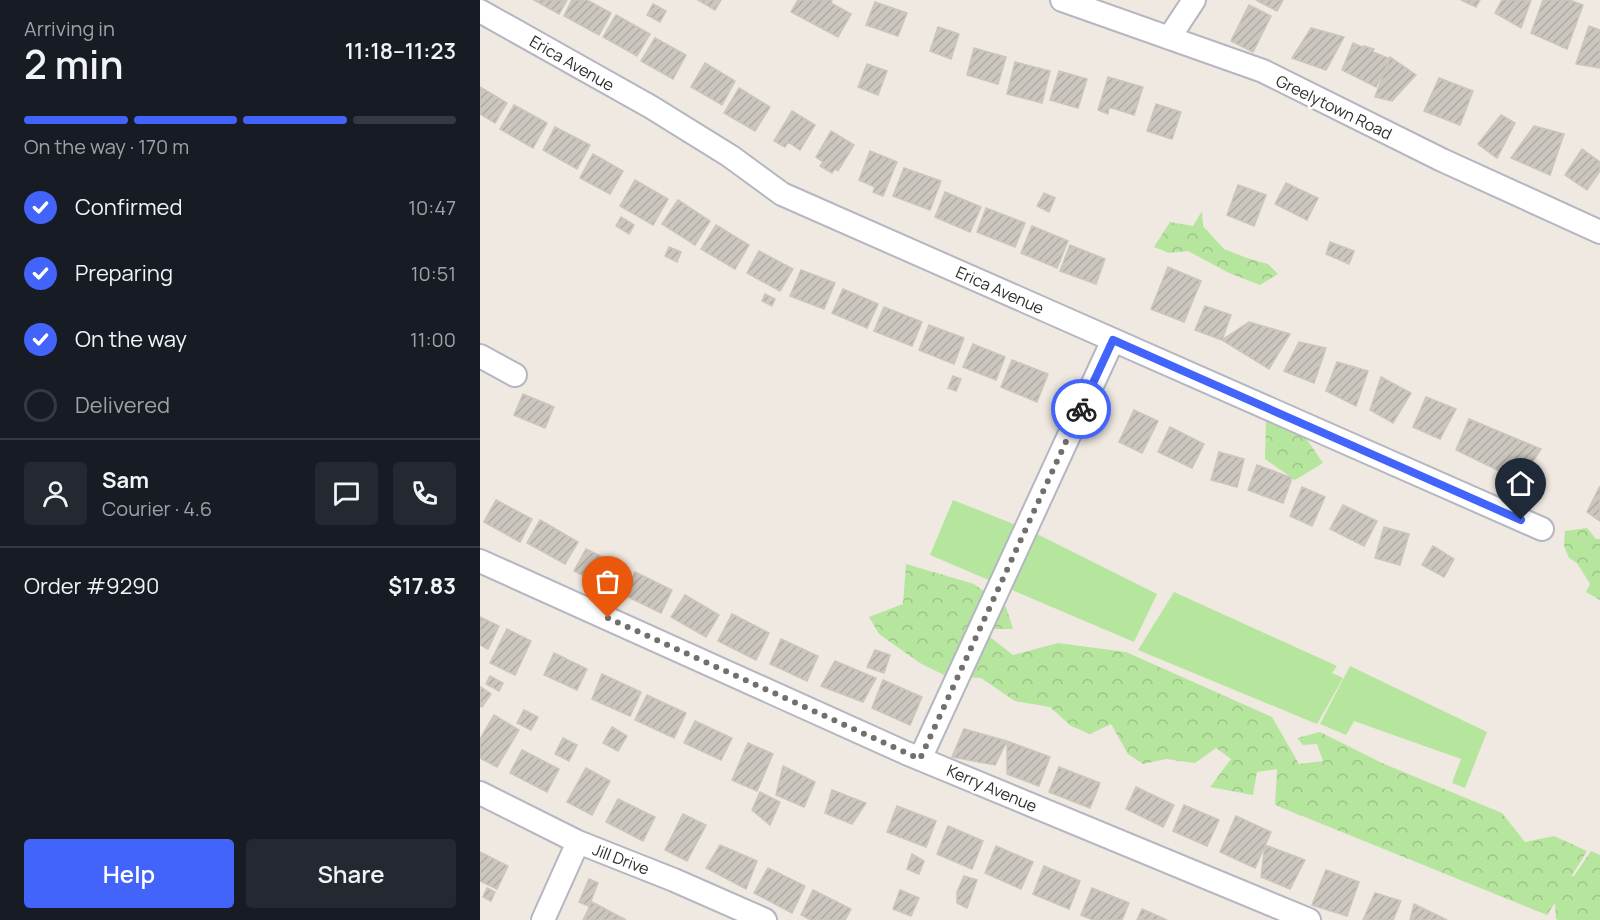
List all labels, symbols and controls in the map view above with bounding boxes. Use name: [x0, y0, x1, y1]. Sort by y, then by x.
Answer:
text: Arriving in: [24, 15, 115, 42]
street label: Erica Avenue: [526, 30, 618, 96]
text: 11:18–11:23: [345, 36, 456, 66]
text: 2 min: [24, 37, 123, 91]
street label: Greelytown Road: [1272, 69, 1396, 145]
text: On the way · 170 m: [24, 133, 189, 160]
icon: check: [24, 191, 57, 224]
text: Confirmed: [75, 192, 183, 222]
text: 10:47: [408, 194, 456, 221]
icon: check: [24, 257, 57, 290]
text: Preparing: [75, 258, 173, 288]
text: 10:51: [411, 260, 456, 287]
street label: Erica Avenue: [952, 261, 1048, 319]
icon: check: [24, 323, 57, 356]
text: On the way: [75, 324, 187, 354]
text: 11:00: [410, 326, 456, 353]
courier: [1051, 379, 1111, 439]
text: Delivered: [75, 390, 170, 420]
icon: bike: [1065, 393, 1098, 426]
pin: [1495, 458, 1546, 520]
button: person: [24, 462, 87, 525]
button: chat: [315, 462, 378, 525]
button: phone: [393, 462, 456, 525]
text: Sam: [102, 465, 149, 495]
icon: home: [1504, 467, 1537, 500]
text: Courier · 4.6: [102, 495, 212, 522]
pin: [582, 556, 633, 618]
icon: bag: [591, 565, 624, 598]
text: Order #9290: [24, 571, 159, 601]
text: $17.83: [388, 571, 456, 601]
street label: Kerry Avenue: [943, 759, 1041, 817]
street label: Jill Drive: [589, 838, 653, 880]
button: Help: [24, 839, 234, 908]
button: Share: [246, 839, 456, 908]

